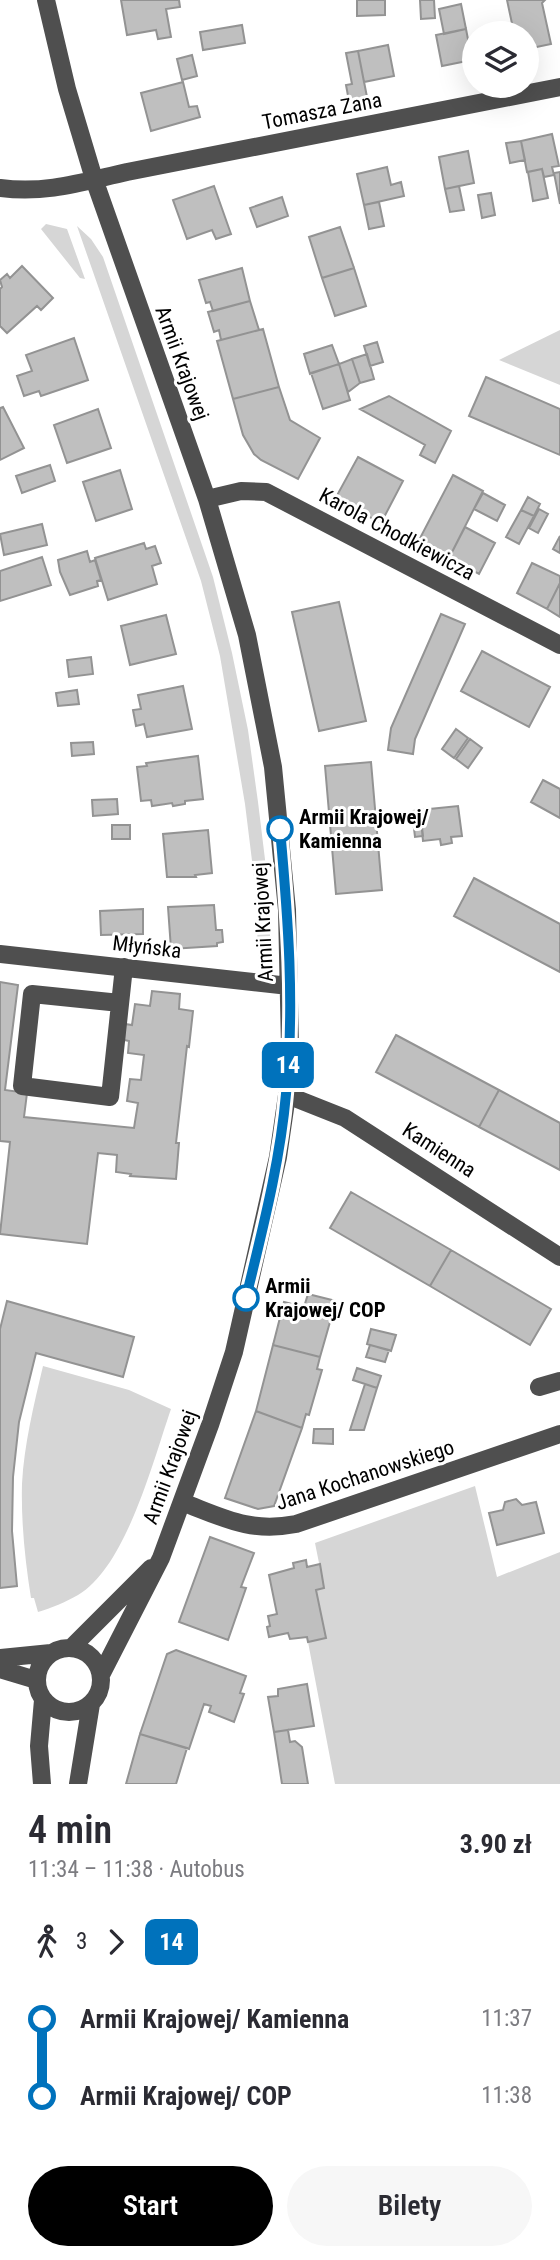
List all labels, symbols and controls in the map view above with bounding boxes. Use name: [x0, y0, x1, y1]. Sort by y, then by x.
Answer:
map controls: [462, 21, 539, 98]
button: layers: [462, 21, 539, 98]
street label: Tomasza Zana: [260, 88, 384, 134]
street label: Armii Krajowej: [150, 303, 214, 423]
street label: Karola Chodkiewicza: [315, 483, 479, 585]
place label: Armii Krajowej/ Kamienna: [299, 805, 429, 853]
marker: Armii Krajowej/ Kamienna: [267, 816, 293, 842]
street label: Armii Krajowej: [248, 862, 278, 982]
street label: Młyńska: [111, 931, 183, 963]
line badge: 14: [256, 1042, 320, 1088]
text: 14: [276, 1051, 300, 1079]
street label: Kamienna: [398, 1117, 480, 1183]
place label: Armii Krajowej/ COP: [265, 1274, 386, 1322]
marker: Armii Krajowej/ COP: [233, 1285, 259, 1311]
street label: Armii Krajowej: [138, 1407, 202, 1527]
street label: Jana Kochanowskiego: [273, 1435, 457, 1515]
text: 4 min: [28, 1808, 112, 1852]
text: 3.90 zł: [460, 1829, 532, 1859]
text: 11:34 – 11:38 · Autobus: [28, 1856, 245, 1883]
icon: walk: [28, 1923, 66, 1961]
icon: forward: [97, 1923, 135, 1961]
text: 3: [76, 1928, 87, 1955]
text: 14: [159, 1928, 184, 1956]
text: Armii Krajowej/ Kamienna: [80, 2004, 349, 2034]
text: 11:37: [481, 2005, 532, 2032]
text: Armii Krajowej/ COP: [80, 2081, 292, 2111]
text: 11:38: [481, 2082, 532, 2109]
button: Start: [28, 2166, 273, 2246]
button: Bilety: [287, 2166, 532, 2246]

